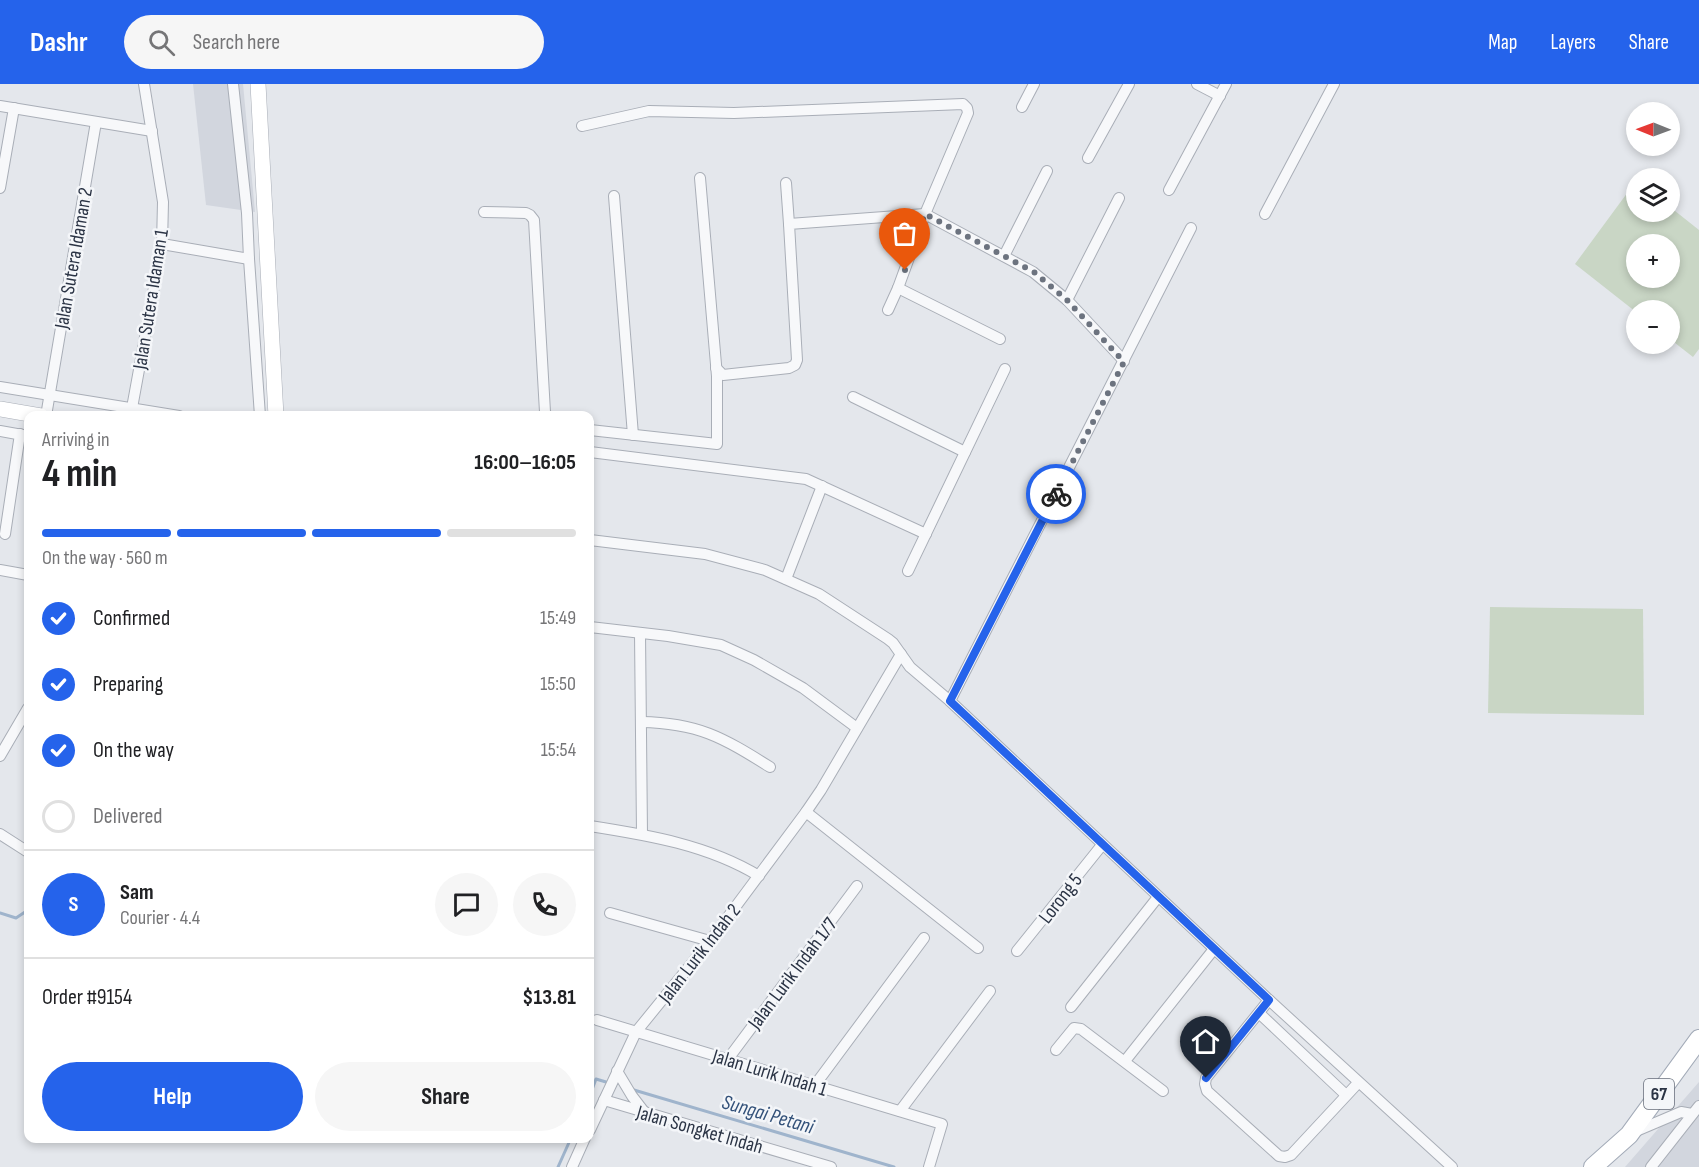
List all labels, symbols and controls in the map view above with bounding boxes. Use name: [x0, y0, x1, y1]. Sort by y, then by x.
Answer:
search box: [124, 15, 544, 69]
text: Dashr: [30, 26, 88, 59]
icon: search: [145, 26, 178, 59]
text: Search here: [193, 29, 280, 56]
text: Map: [1488, 30, 1517, 55]
text: Layers: [1550, 30, 1596, 55]
text: Share: [1629, 30, 1669, 55]
north arrow: [1626, 102, 1680, 156]
map controls: [1626, 102, 1680, 354]
button: layers: [1626, 168, 1680, 222]
street label: Jalan Sutera Idaman 2: [50, 186, 98, 332]
pin: [879, 208, 930, 270]
icon: bag: [888, 217, 921, 250]
street label: Jalan Sutera Idaman 1: [128, 227, 174, 372]
button: +: [1626, 234, 1680, 288]
button: −: [1626, 300, 1680, 354]
text: Arriving in: [42, 428, 110, 452]
text: 16:00–16:05: [474, 449, 576, 476]
text: 4 min: [42, 451, 117, 498]
courier: [1026, 464, 1086, 524]
icon: bike: [1040, 478, 1073, 511]
text: On the way · 560 m: [42, 546, 168, 570]
icon: check: [42, 602, 75, 635]
text: Confirmed: [93, 605, 170, 632]
text: 15:49: [540, 606, 576, 630]
icon: check: [42, 668, 75, 701]
text: Preparing: [93, 671, 163, 698]
text: 15:50: [540, 672, 576, 696]
icon: check: [42, 734, 75, 767]
text: On the way: [93, 737, 174, 764]
text: 15:54: [541, 738, 576, 762]
text: Delivered: [93, 803, 162, 830]
street label: Lorong 5: [1034, 869, 1088, 928]
button: chat: [435, 873, 498, 936]
button: phone: [513, 873, 576, 936]
text: Sam: [120, 879, 154, 906]
text: S: [69, 891, 78, 918]
street label: Jalan Lurik Indah 2: [653, 899, 746, 1009]
text: Courier · 4.4: [120, 906, 200, 930]
street label: Jalan Lurik Indah 1/7: [742, 913, 843, 1035]
text: Order #9154: [42, 984, 132, 1011]
text: $13.81: [522, 984, 576, 1011]
pin: [1180, 1016, 1231, 1078]
icon: home: [1189, 1025, 1222, 1058]
street label: Jalan Lurik Indah 1: [709, 1044, 830, 1102]
button: Help: [42, 1062, 303, 1131]
button: Share: [315, 1062, 576, 1131]
road number: 67: [1644, 1079, 1674, 1109]
water label: Sungai Petani: [719, 1089, 818, 1140]
street label: Jalan Songket Indah: [633, 1100, 766, 1159]

